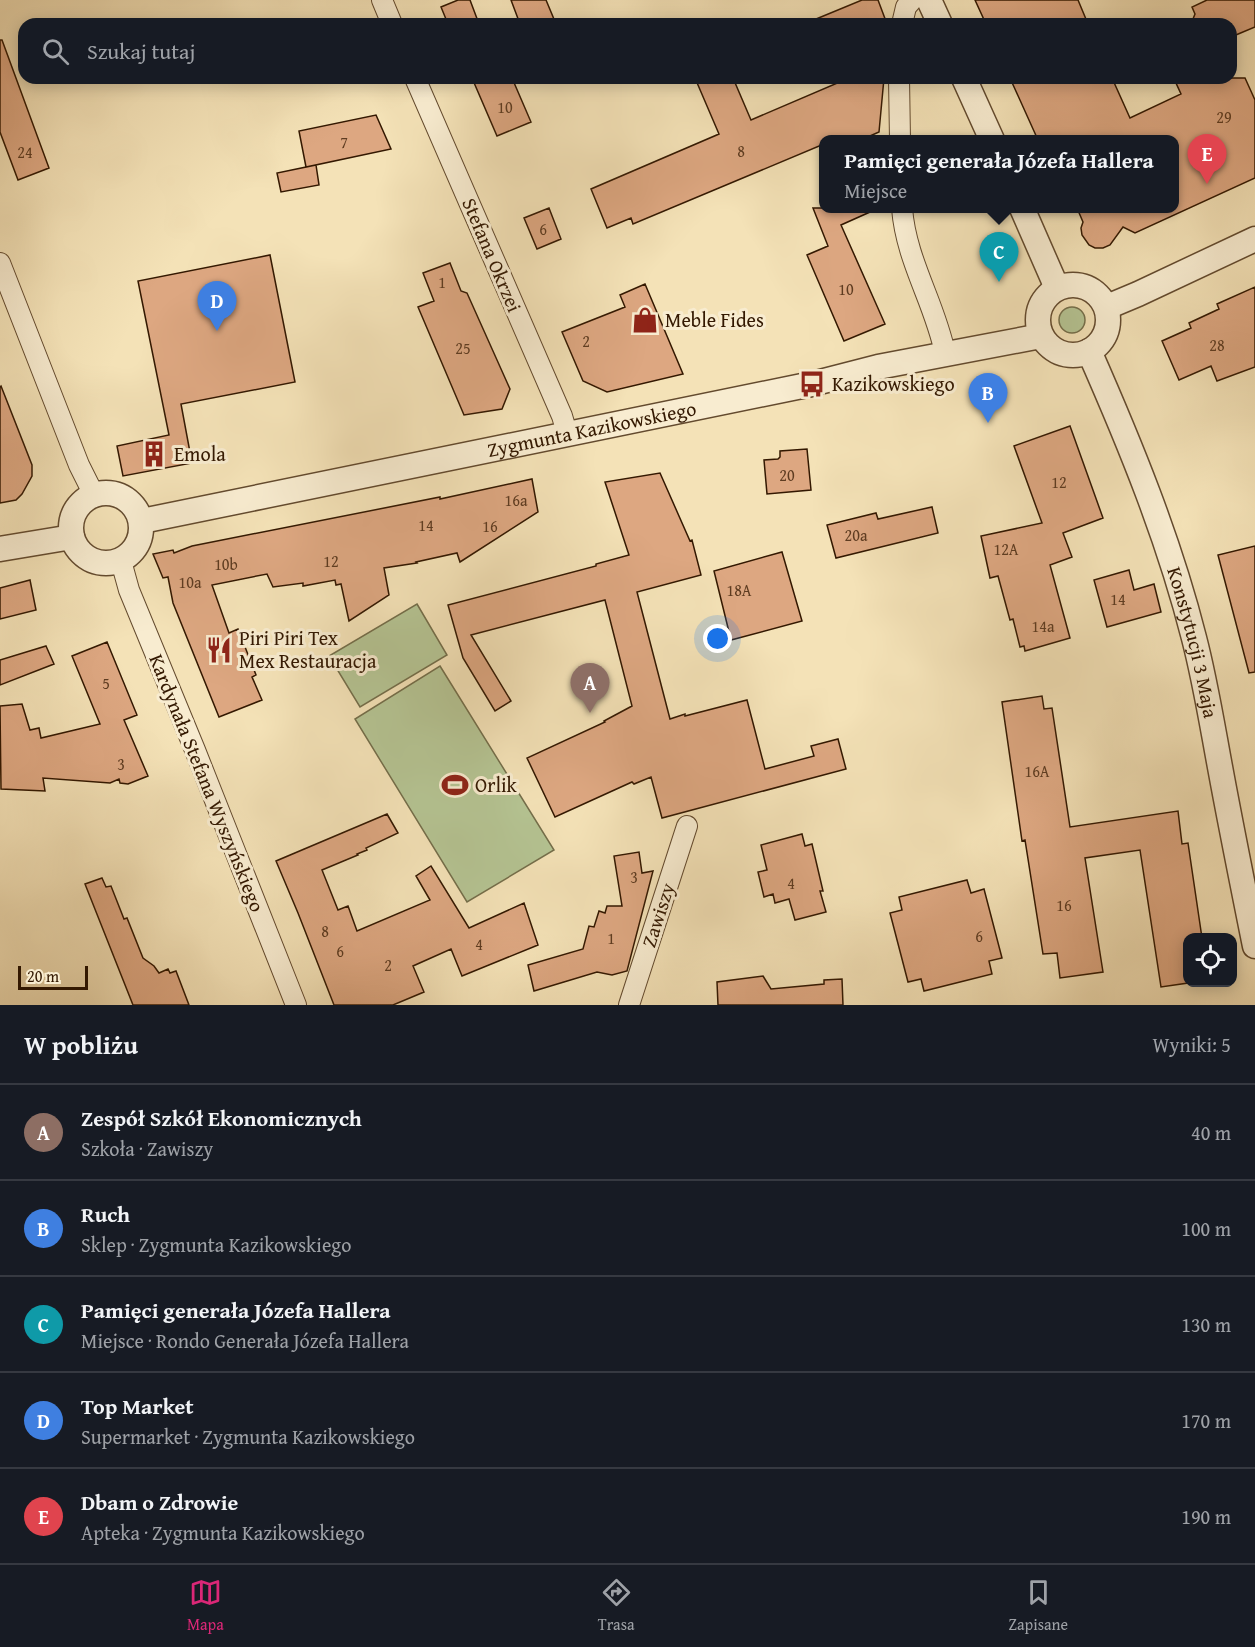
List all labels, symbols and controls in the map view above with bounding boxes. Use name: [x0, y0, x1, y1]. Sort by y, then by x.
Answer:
search box: [18, 18, 1237, 84]
icon: search: [39, 35, 72, 68]
text: Szukaj tutaj: [87, 35, 195, 67]
house number: 10: [497, 95, 513, 119]
house number: 29: [1216, 105, 1232, 129]
house number: 7: [340, 130, 348, 154]
pin: E: [1188, 134, 1226, 184]
popup: [819, 135, 1179, 213]
house number: 8: [737, 139, 745, 163]
house number: 24: [17, 140, 33, 164]
text: Pamięci generała Józefa Hallera: [844, 144, 1154, 176]
text: Miejsce: [844, 176, 907, 205]
street label: Stefana Okrzei: [455, 193, 530, 317]
house number: 6: [539, 217, 547, 241]
pin: C: [980, 232, 1018, 282]
house number: 1: [438, 270, 446, 294]
house number: 10: [838, 277, 854, 301]
pin: D: [198, 282, 236, 331]
shop icon: Meble Fides: [630, 305, 660, 335]
place label: Meble Fides: [665, 305, 764, 334]
house number: 2: [582, 329, 590, 353]
house number: 28: [1209, 333, 1225, 357]
house number: 25: [455, 336, 471, 360]
bus stop icon: Kazikowskiego: [797, 369, 827, 399]
place label: Kazikowskiego: [832, 369, 955, 398]
pin: B: [968, 374, 1008, 423]
street label: Zygmunta Kazikowskiego: [484, 393, 699, 464]
building icon: Emola: [139, 439, 169, 469]
place label: Emola: [174, 439, 226, 468]
house number: 20: [779, 463, 795, 487]
house number: 12: [1051, 470, 1067, 494]
house number: 16a: [505, 488, 528, 512]
house number: 14: [418, 513, 434, 537]
house number: 16: [482, 514, 498, 538]
house number: 20a: [845, 523, 868, 547]
house number: 12A: [993, 537, 1019, 561]
house number: 12: [323, 549, 339, 573]
house number: 10b: [214, 552, 238, 576]
street label: Konstytucji 3 Maja: [1160, 563, 1226, 721]
house number: 10a: [179, 570, 202, 594]
house number: 18A: [726, 578, 752, 602]
house number: 14: [1110, 587, 1126, 611]
house number: 14a: [1032, 614, 1055, 638]
place label: Piri Piri Tex Mex Restauracja: [239, 623, 377, 675]
your location: [703, 624, 732, 653]
restaurant icon: Piri Piri Tex Mex Restauracja: [204, 635, 234, 665]
street label: Kardynała Stefana Wyszyńskiego: [142, 650, 273, 916]
pin: A: [570, 664, 610, 713]
house number: 5: [102, 671, 110, 695]
house number: 3: [117, 752, 125, 776]
house number: 16A: [1024, 759, 1050, 783]
sports icon: Orlik: [440, 770, 470, 800]
place label: Orlik: [475, 770, 518, 799]
house number: 3: [630, 865, 638, 889]
house number: 4: [787, 871, 795, 895]
street label: Zawiszy: [634, 879, 682, 951]
house number: 16: [1056, 893, 1072, 917]
house number: 8: [321, 919, 329, 943]
house number: 6: [975, 924, 983, 948]
house number: 1: [607, 926, 615, 950]
house number: 4: [475, 932, 483, 956]
map controls: [1183, 933, 1237, 987]
button: locate: [1183, 933, 1237, 987]
house number: 6: [336, 939, 344, 963]
house number: 2: [384, 953, 392, 977]
scale bar: [18, 963, 88, 990]
text: 20 m: [27, 964, 59, 988]
text: W pobliżu: [24, 1025, 138, 1064]
text: Wyniki: 5: [1153, 1030, 1231, 1059]
text: Zespół Szkół Ekonomicznych: [81, 1102, 362, 1134]
text: A: [37, 1118, 50, 1147]
text: 40 m: [1191, 1118, 1231, 1147]
text: Szkoła · Zawiszy: [81, 1134, 213, 1163]
text: Ruch: [81, 1198, 130, 1230]
text: B: [37, 1214, 50, 1243]
text: 100 m: [1181, 1214, 1231, 1243]
text: Sklep · Zygmunta Kazikowskiego: [81, 1230, 351, 1259]
text: Pamięci generała Józefa Hallera: [81, 1294, 391, 1326]
text: C: [38, 1310, 49, 1339]
text: 130 m: [1181, 1310, 1231, 1339]
text: Miejsce · Rondo Generała Józefa Hallera: [81, 1326, 409, 1355]
text: Top Market: [81, 1390, 194, 1422]
text: D: [37, 1406, 50, 1435]
text: 170 m: [1181, 1406, 1231, 1435]
text: Supermarket · Zygmunta Kazikowskiego: [81, 1422, 415, 1451]
text: Dbam o Zdrowie: [81, 1486, 238, 1518]
text: E: [38, 1502, 49, 1531]
text: 190 m: [1181, 1502, 1231, 1531]
text: Apteka · Zygmunta Kazikowskiego: [81, 1518, 365, 1547]
tab: Mapa: [187, 1576, 224, 1636]
tab: Trasa: [598, 1576, 635, 1636]
tab: Zapisane: [1008, 1576, 1068, 1636]

